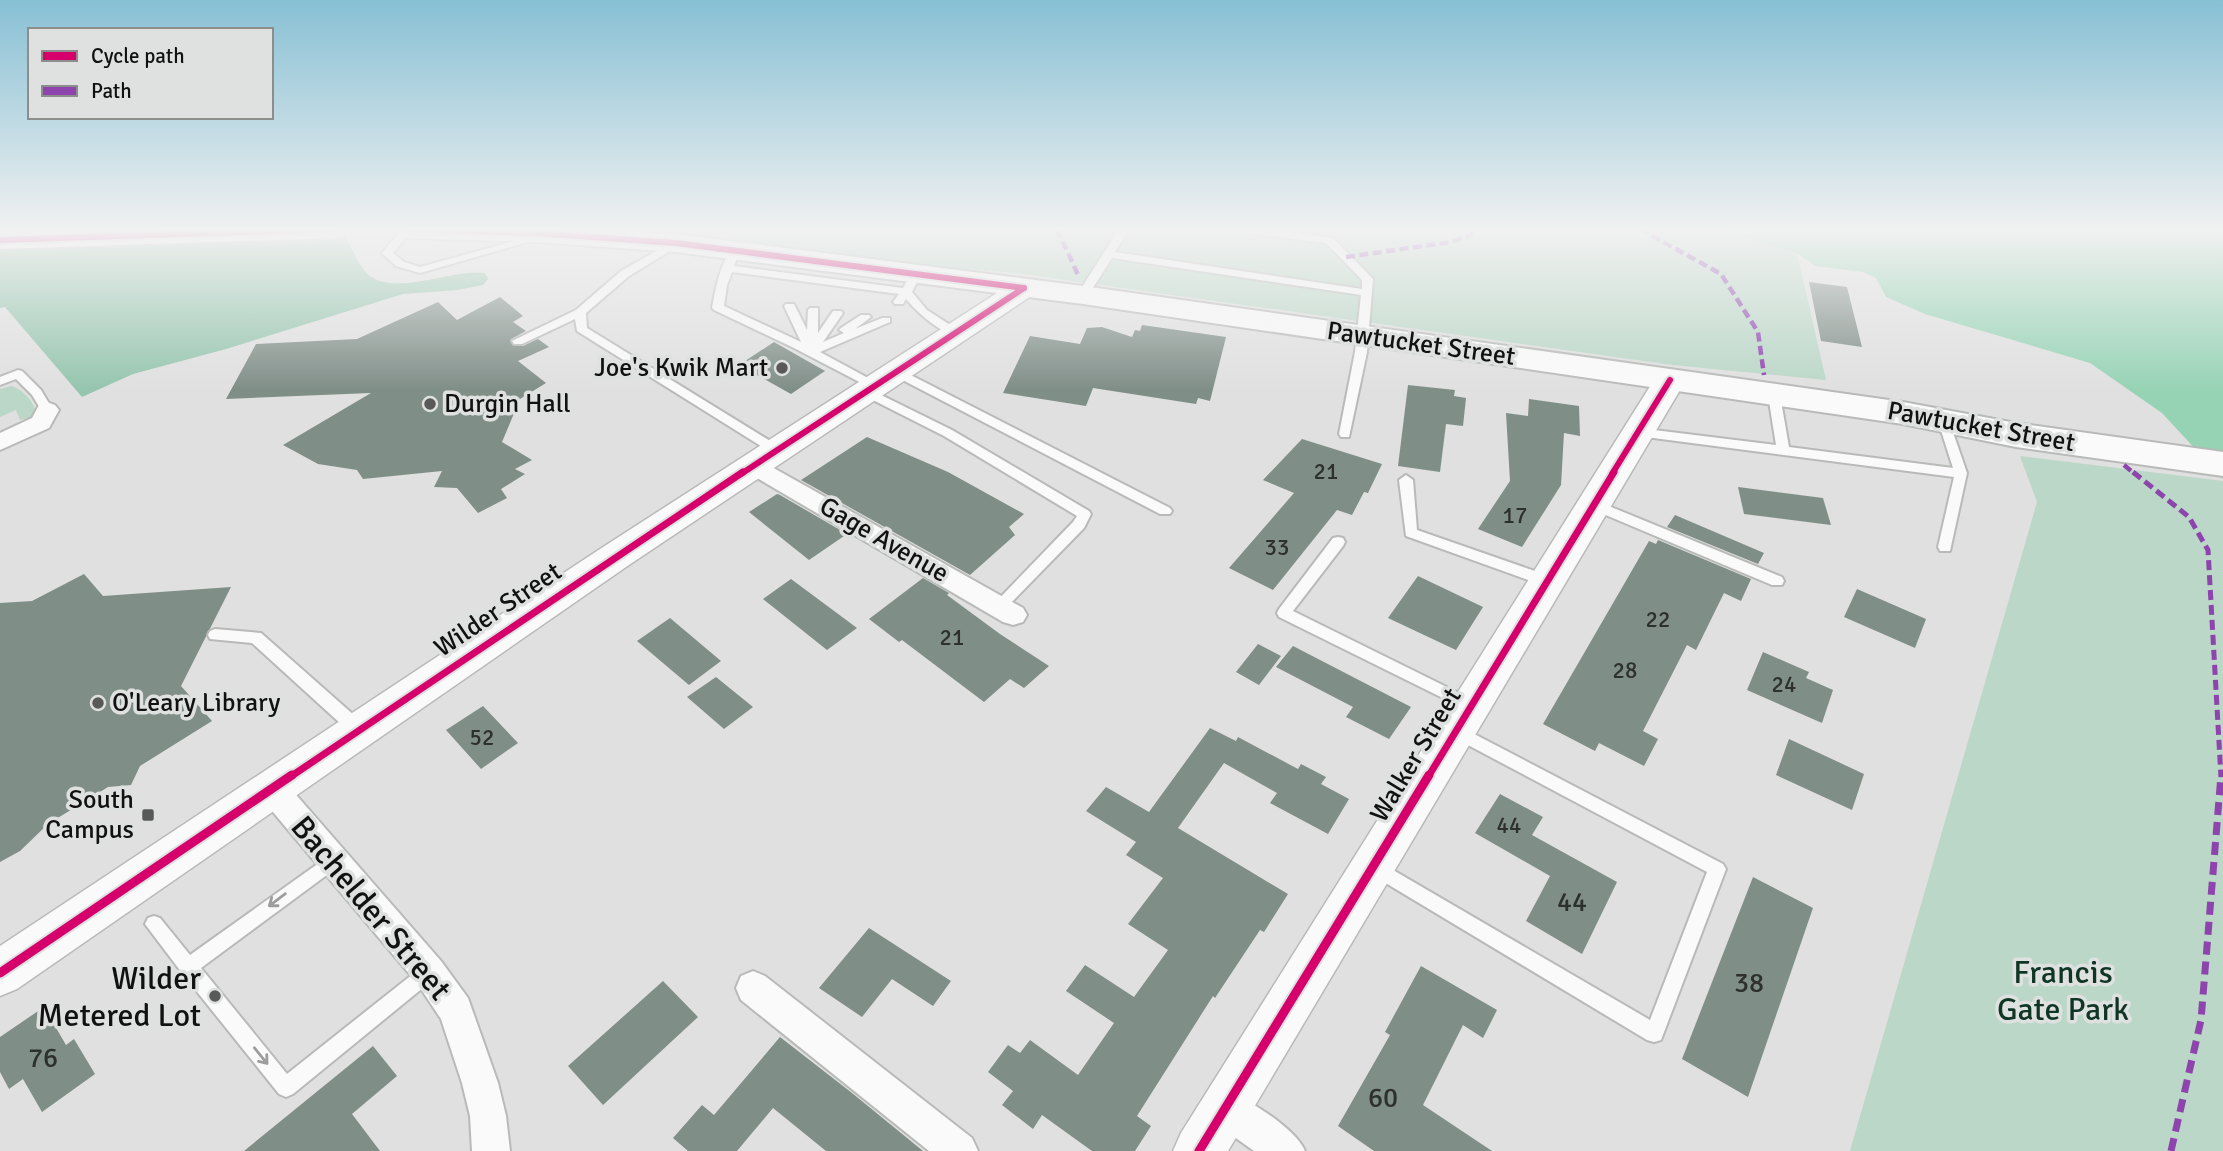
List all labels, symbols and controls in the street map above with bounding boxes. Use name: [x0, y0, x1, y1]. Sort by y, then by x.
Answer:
legend: [28, 28, 273, 119]
text: Cycle path: [91, 43, 185, 69]
text: Path: [91, 78, 132, 104]
street label: Pawtucket Street: [1325, 315, 1517, 373]
place label: Joe's Kwik Mart: [594, 352, 768, 384]
marker: Joe's Kwik Mart: [774, 360, 790, 376]
place label: Durgin Hall: [444, 388, 571, 420]
street label: Pawtucket Street: [1885, 395, 2077, 459]
marker: Durgin Hall: [422, 396, 438, 412]
house number: 21: [1314, 457, 1338, 486]
street label: Gage Avenue: [814, 490, 954, 590]
house number: 17: [1503, 501, 1527, 530]
house number: 33: [1265, 533, 1289, 562]
street label: Wilder Street: [428, 556, 568, 664]
house number: 22: [1646, 605, 1670, 634]
house number: 21: [940, 623, 964, 652]
house number: 28: [1613, 656, 1637, 685]
house number: 24: [1772, 670, 1796, 699]
street label: Walker Street: [1364, 682, 1468, 828]
place label: O'Leary Library: [112, 687, 280, 719]
marker: O'Leary Library: [90, 695, 106, 711]
house number: 52: [470, 723, 494, 752]
place label: South Campus: [45, 784, 134, 846]
marker: South Campus: [140, 807, 156, 823]
street label: Bachelder Street: [283, 808, 459, 1008]
house number: 44: [1497, 811, 1521, 840]
house number: 44: [1557, 885, 1587, 919]
one-way arrow: [268, 893, 287, 908]
park label: Francis Gate Park: [1997, 953, 2129, 1029]
place label: Wilder Metered Lot: [38, 959, 201, 1035]
house number: 38: [1734, 966, 1764, 1000]
marker: Wilder Metered Lot: [207, 988, 223, 1004]
house number: 76: [28, 1041, 58, 1075]
one-way arrow: [253, 1047, 269, 1065]
house number: 60: [1368, 1081, 1398, 1115]

